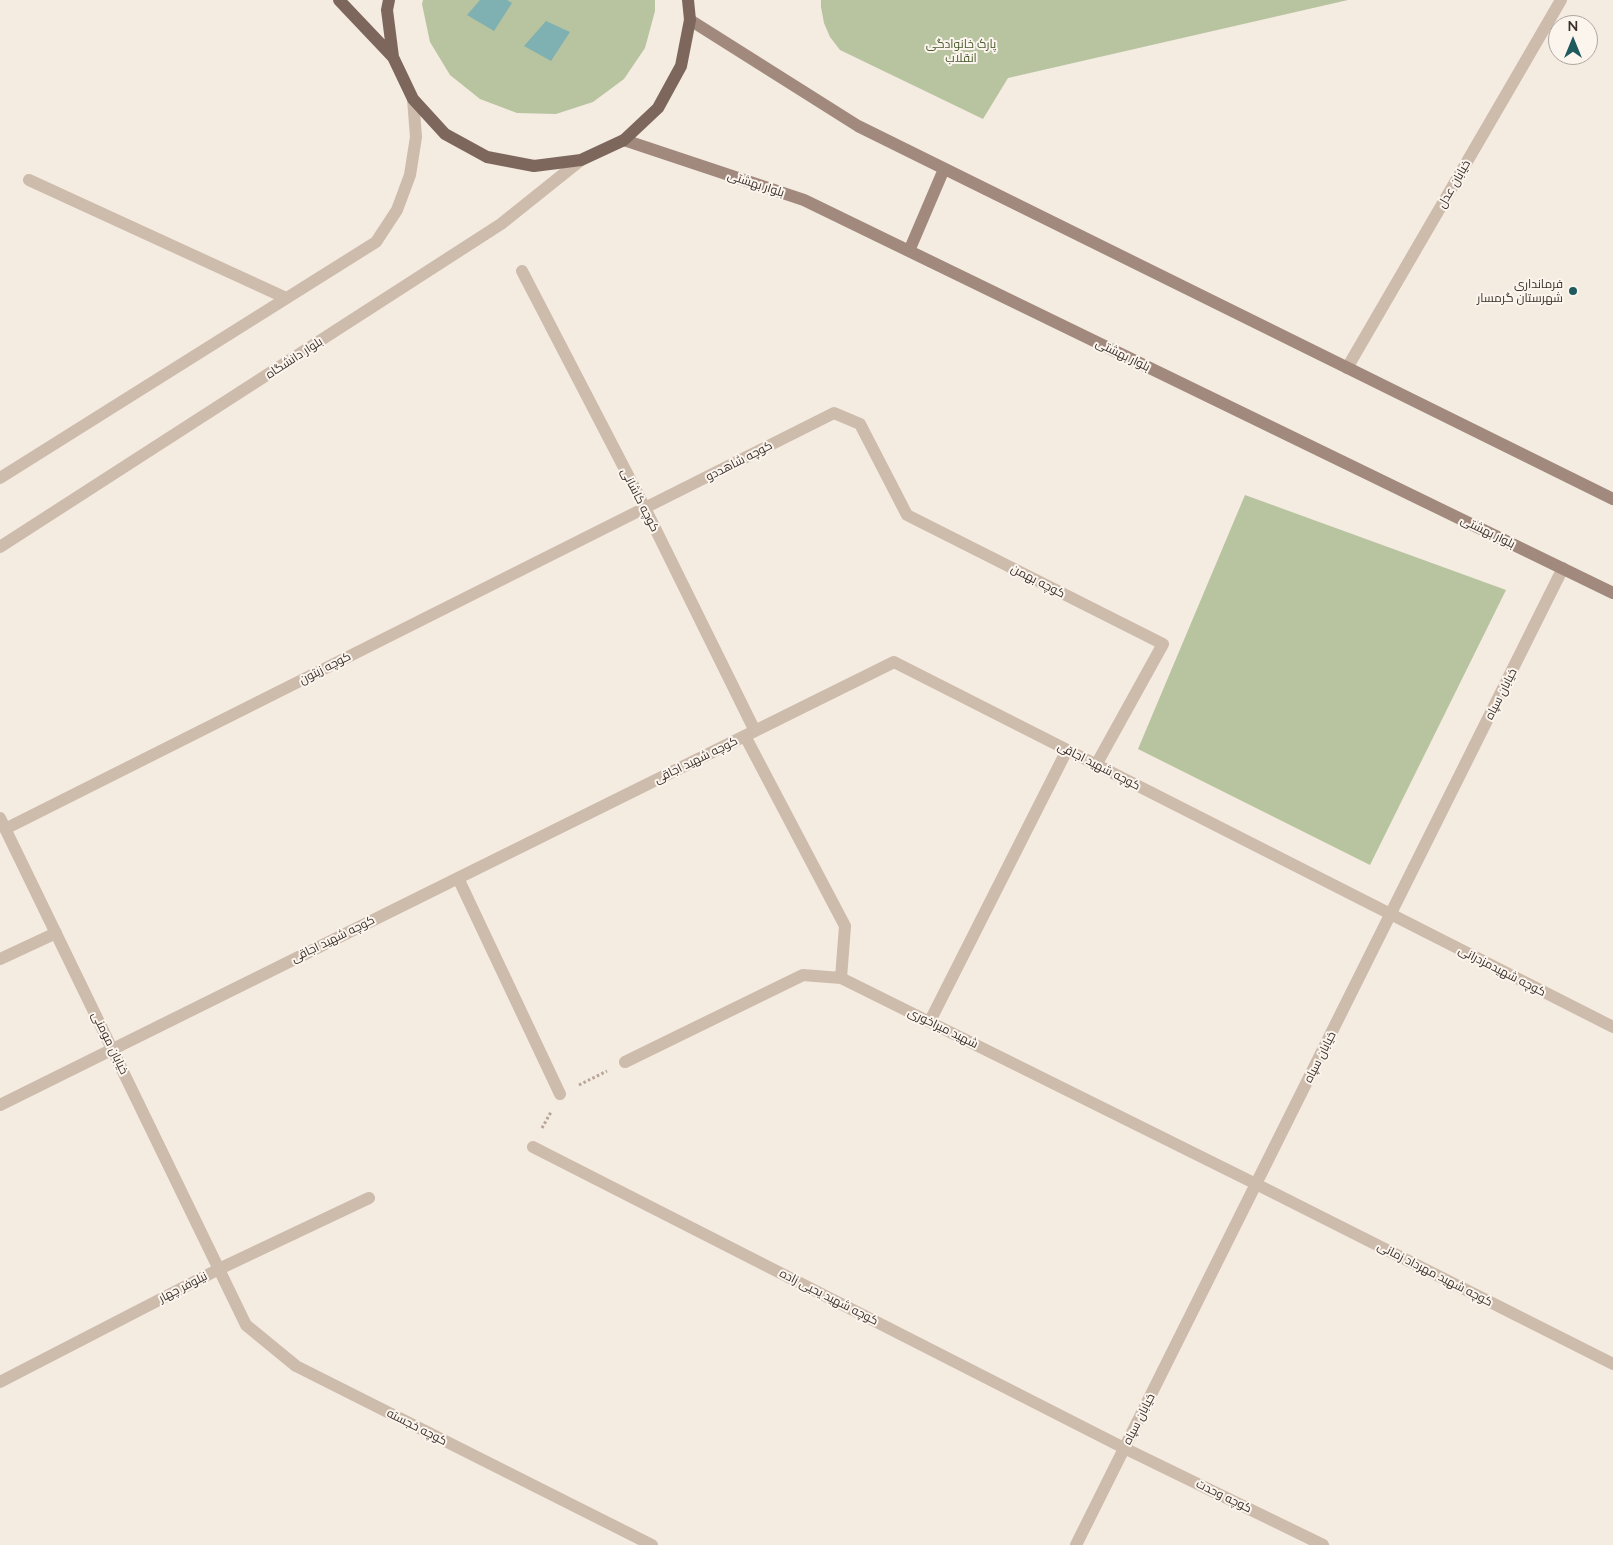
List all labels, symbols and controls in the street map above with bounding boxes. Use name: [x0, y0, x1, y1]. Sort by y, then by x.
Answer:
north arrow: [1548, 15, 1598, 65]
text: N: [1568, 17, 1578, 34]
park label: پارک خانوادگی انقلاب: [926, 37, 996, 65]
street label: خیابان عدل: [1435, 157, 1473, 211]
street label: بلوار بهشتی: [726, 168, 786, 200]
place label: فرمانداری شهرستان گرمسار: [1477, 277, 1563, 305]
marker: فرمانداری شهرستان گرمسار: [1567, 285, 1579, 297]
street label: بلوار دانشگاه: [263, 334, 325, 382]
street label: بلوار بهشتی: [1093, 336, 1153, 374]
street label: کوچه شاهددو: [703, 438, 775, 484]
street label: کوچه کاشانی: [618, 466, 662, 534]
street label: بلوار بهشتی: [1458, 513, 1518, 551]
street label: کوچه بهمن: [1009, 561, 1067, 601]
street label: کوچه زیتون: [297, 649, 353, 687]
street label: خیابان سپاه: [1482, 666, 1520, 722]
street label: کوچه شهید اجاقی: [652, 734, 740, 786]
street label: کوچه شهید اجاقی: [1055, 739, 1143, 793]
street label: کوچه شهید اجاقی: [289, 913, 377, 965]
street label: کوچه شهیدمزدرانی: [1456, 943, 1548, 999]
street label: شهید میراخوری: [905, 1005, 981, 1051]
street label: خیابان مومنی: [89, 1009, 131, 1077]
street label: خیابان سپاه: [1301, 1029, 1339, 1085]
street label: کوچه شهید مهرداد زمانی: [1375, 1239, 1495, 1309]
street label: کوچه شهید یحیی زاده: [777, 1266, 881, 1328]
street label: نیلوفر چهار: [156, 1269, 210, 1305]
street label: خیابان سپاه: [1120, 1391, 1158, 1447]
street label: کوچه خجسته: [384, 1406, 450, 1448]
street label: کوچه وحدت: [1194, 1476, 1254, 1516]

